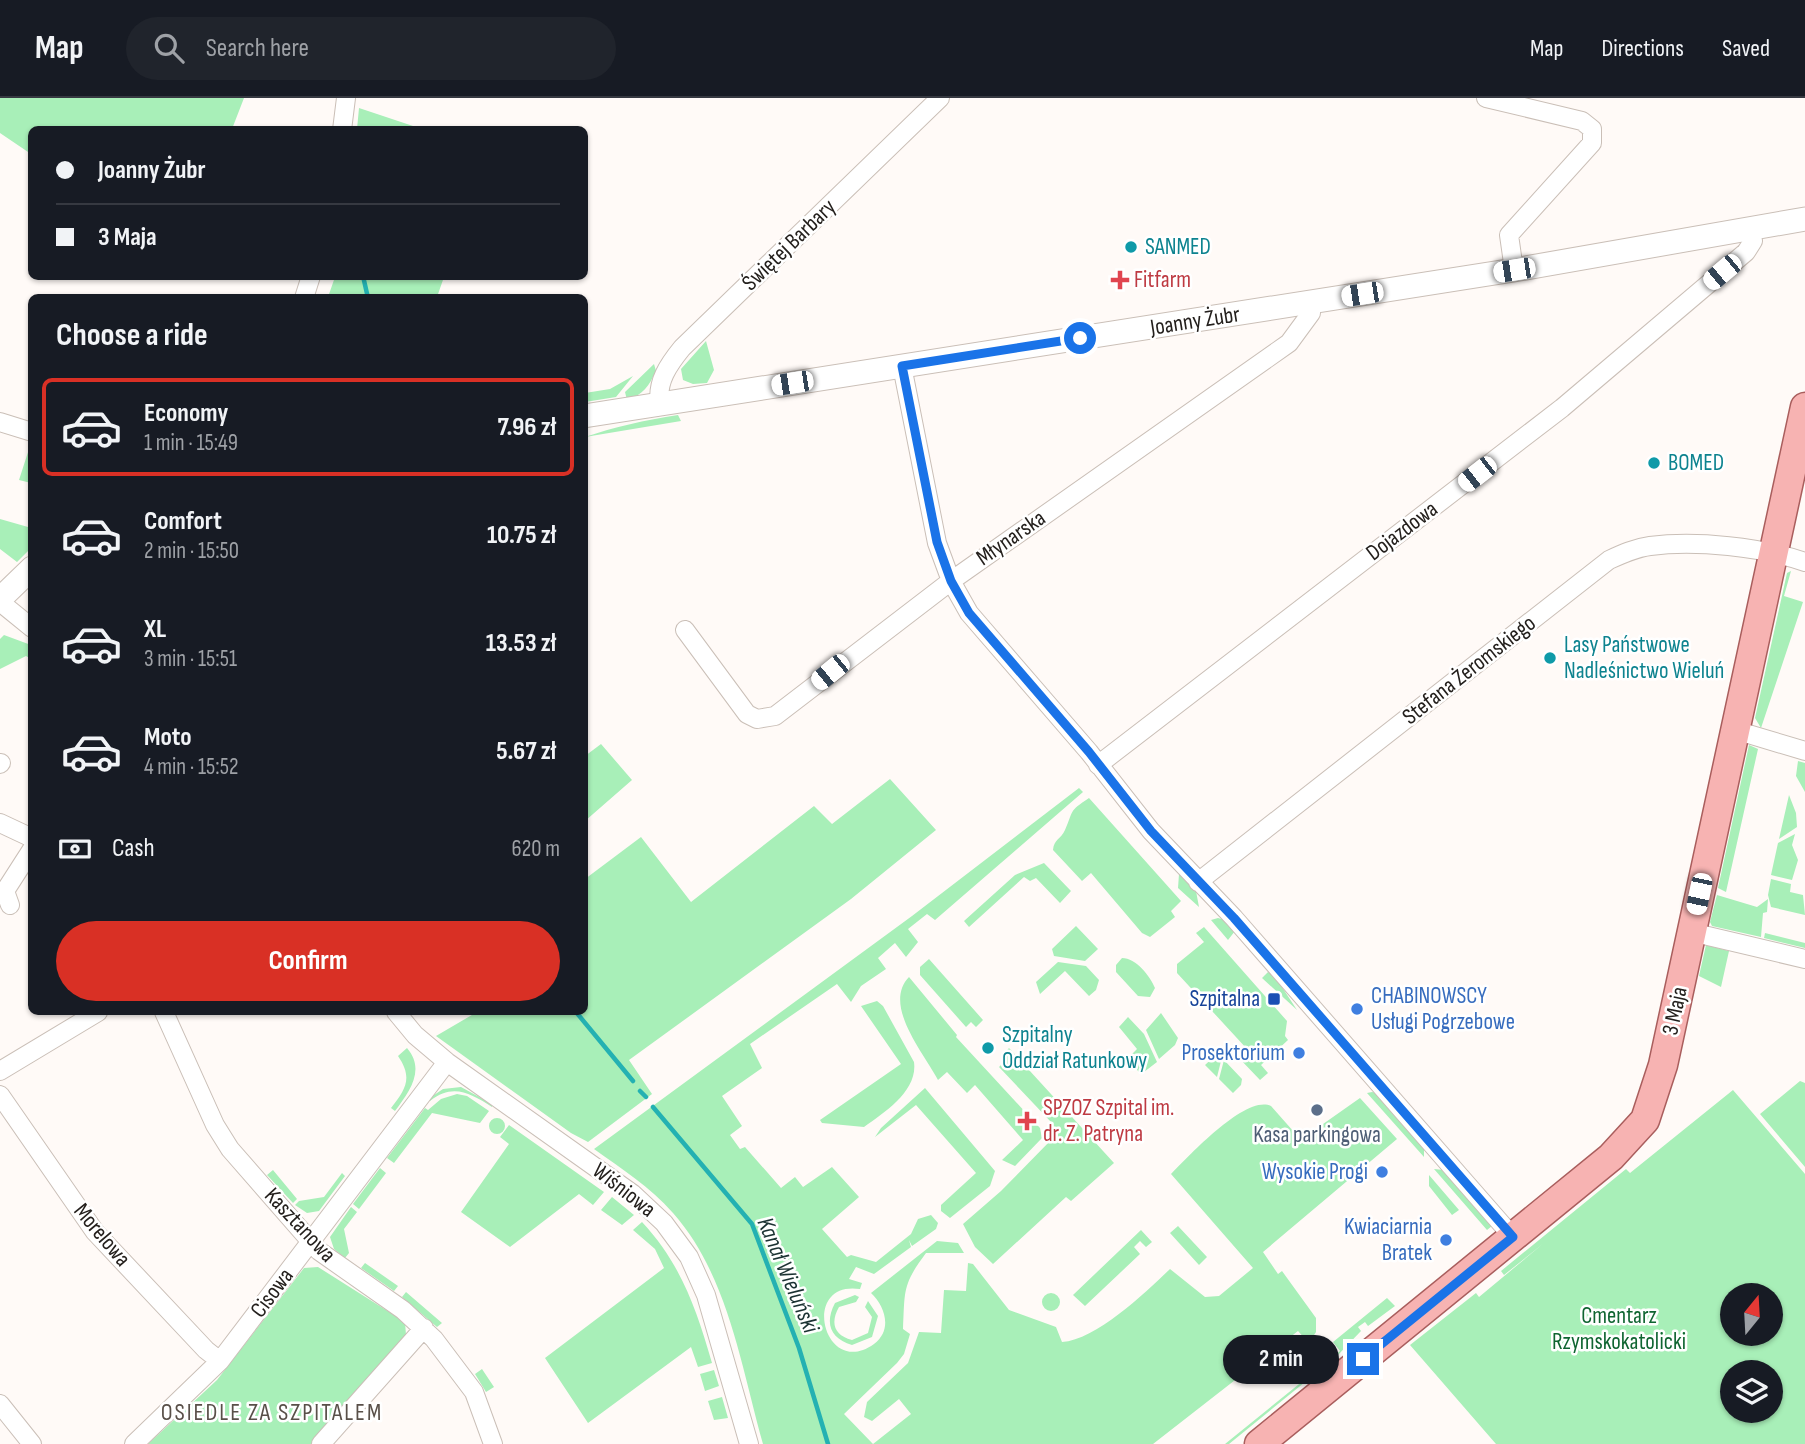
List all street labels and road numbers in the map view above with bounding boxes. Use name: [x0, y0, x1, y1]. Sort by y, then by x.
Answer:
street label: Świętej Barbary: [736, 193, 842, 297]
street label: Joanny Żubr: [1147, 300, 1242, 342]
street label: Dojazdowa: [1361, 495, 1443, 567]
street label: Młynarska: [971, 504, 1051, 572]
street label: Stefana Żeromskiego: [1397, 609, 1541, 731]
street label: 3 Maja: [1656, 984, 1694, 1038]
street label: Wiśniowa: [587, 1157, 661, 1223]
street label: Kasztanowa: [258, 1182, 342, 1268]
street label: Morelowa: [68, 1198, 136, 1272]
street label: Cisowa: [244, 1263, 300, 1323]

